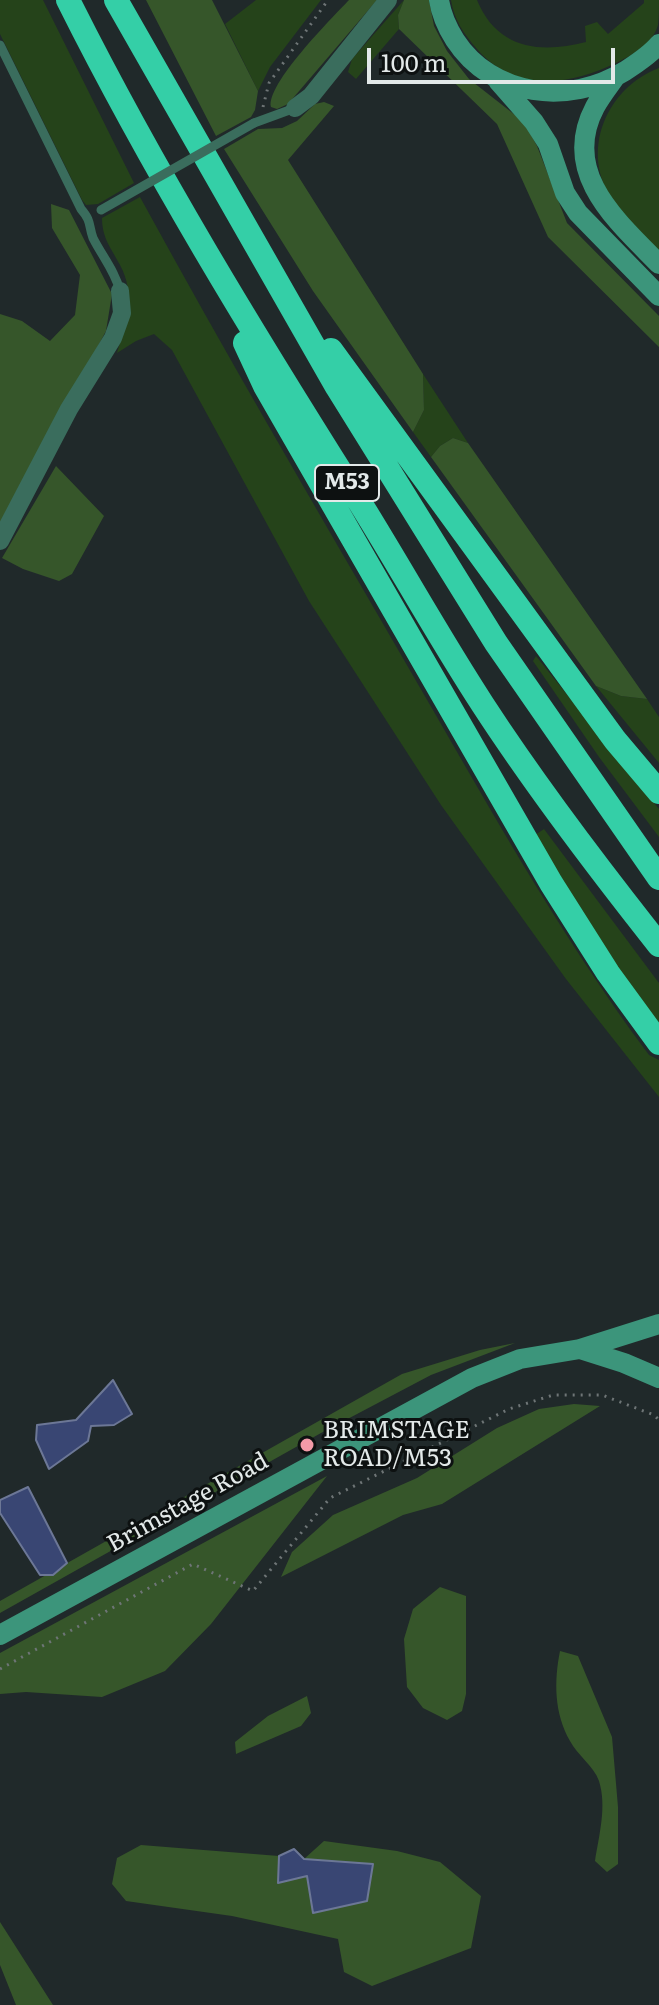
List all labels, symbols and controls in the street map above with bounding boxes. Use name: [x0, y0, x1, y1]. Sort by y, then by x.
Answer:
scale bar: [371, 32, 619, 82]
text: 100 m: [381, 44, 447, 79]
road number: M53: [315, 465, 379, 501]
place label: BRIMSTAGE ROAD/M53: [323, 1417, 470, 1473]
marker: BRIMSTAGE ROAD/M53: [298, 1436, 316, 1454]
street label: Brimstage Road: [102, 1447, 274, 1559]

